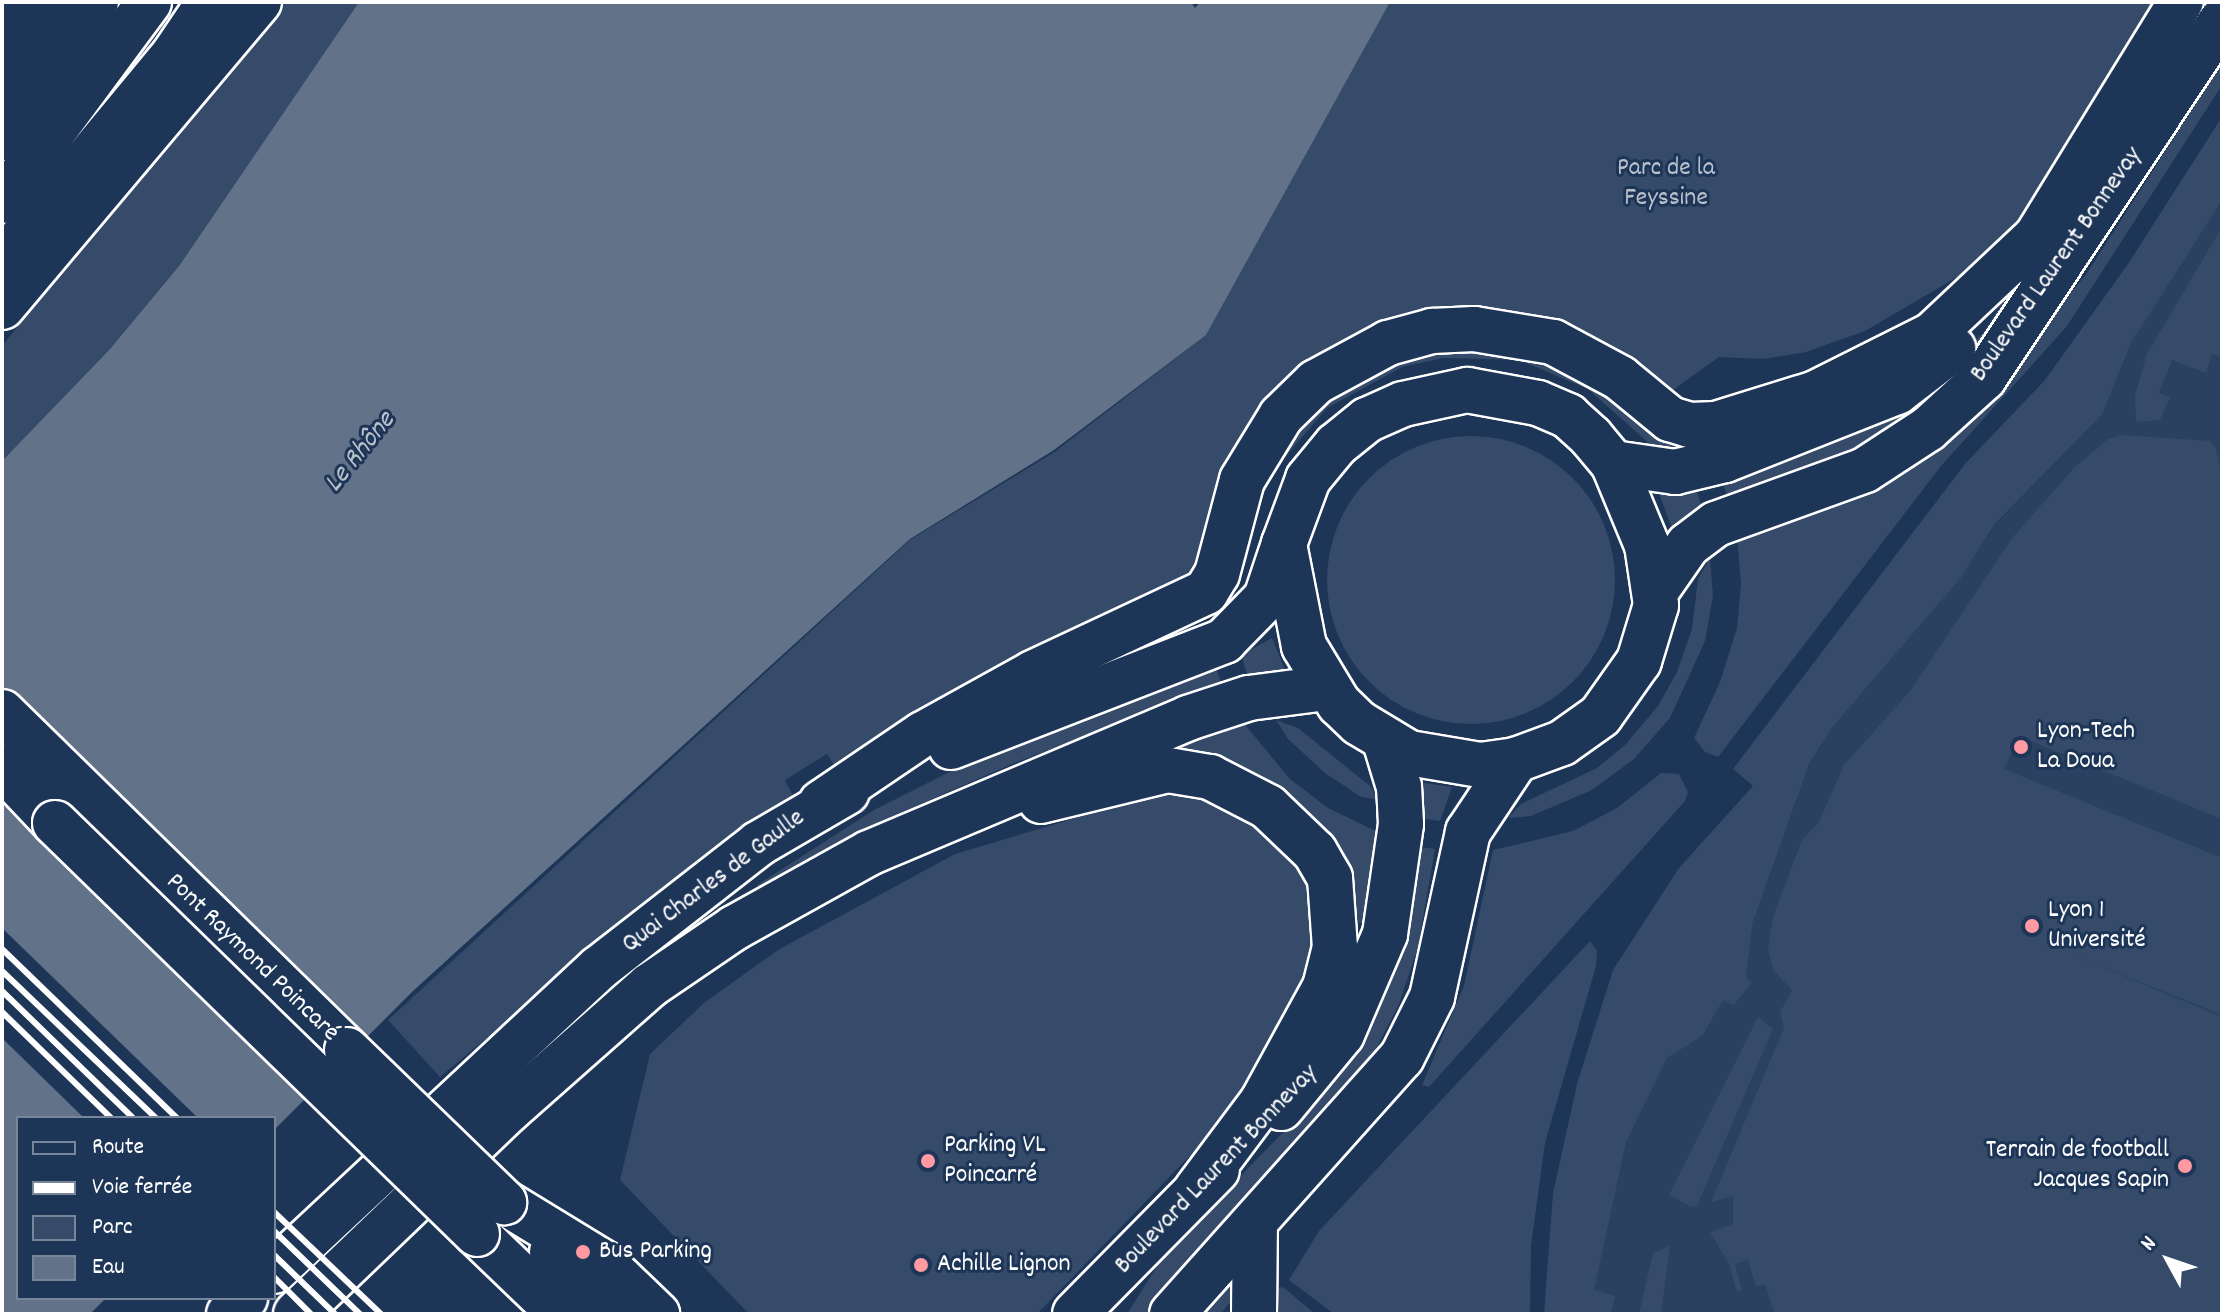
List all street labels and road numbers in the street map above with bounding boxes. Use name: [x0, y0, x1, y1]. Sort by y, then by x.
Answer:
street label: Boulevard Laurent Bonnevay: [1964, 142, 2150, 388]
street label: Quai Charles de Gaulle: [617, 803, 811, 961]
street label: Pont Raymond Poincaré: [159, 867, 345, 1049]
street label: Boulevard Laurent Bonnevay: [1109, 1059, 1325, 1281]

